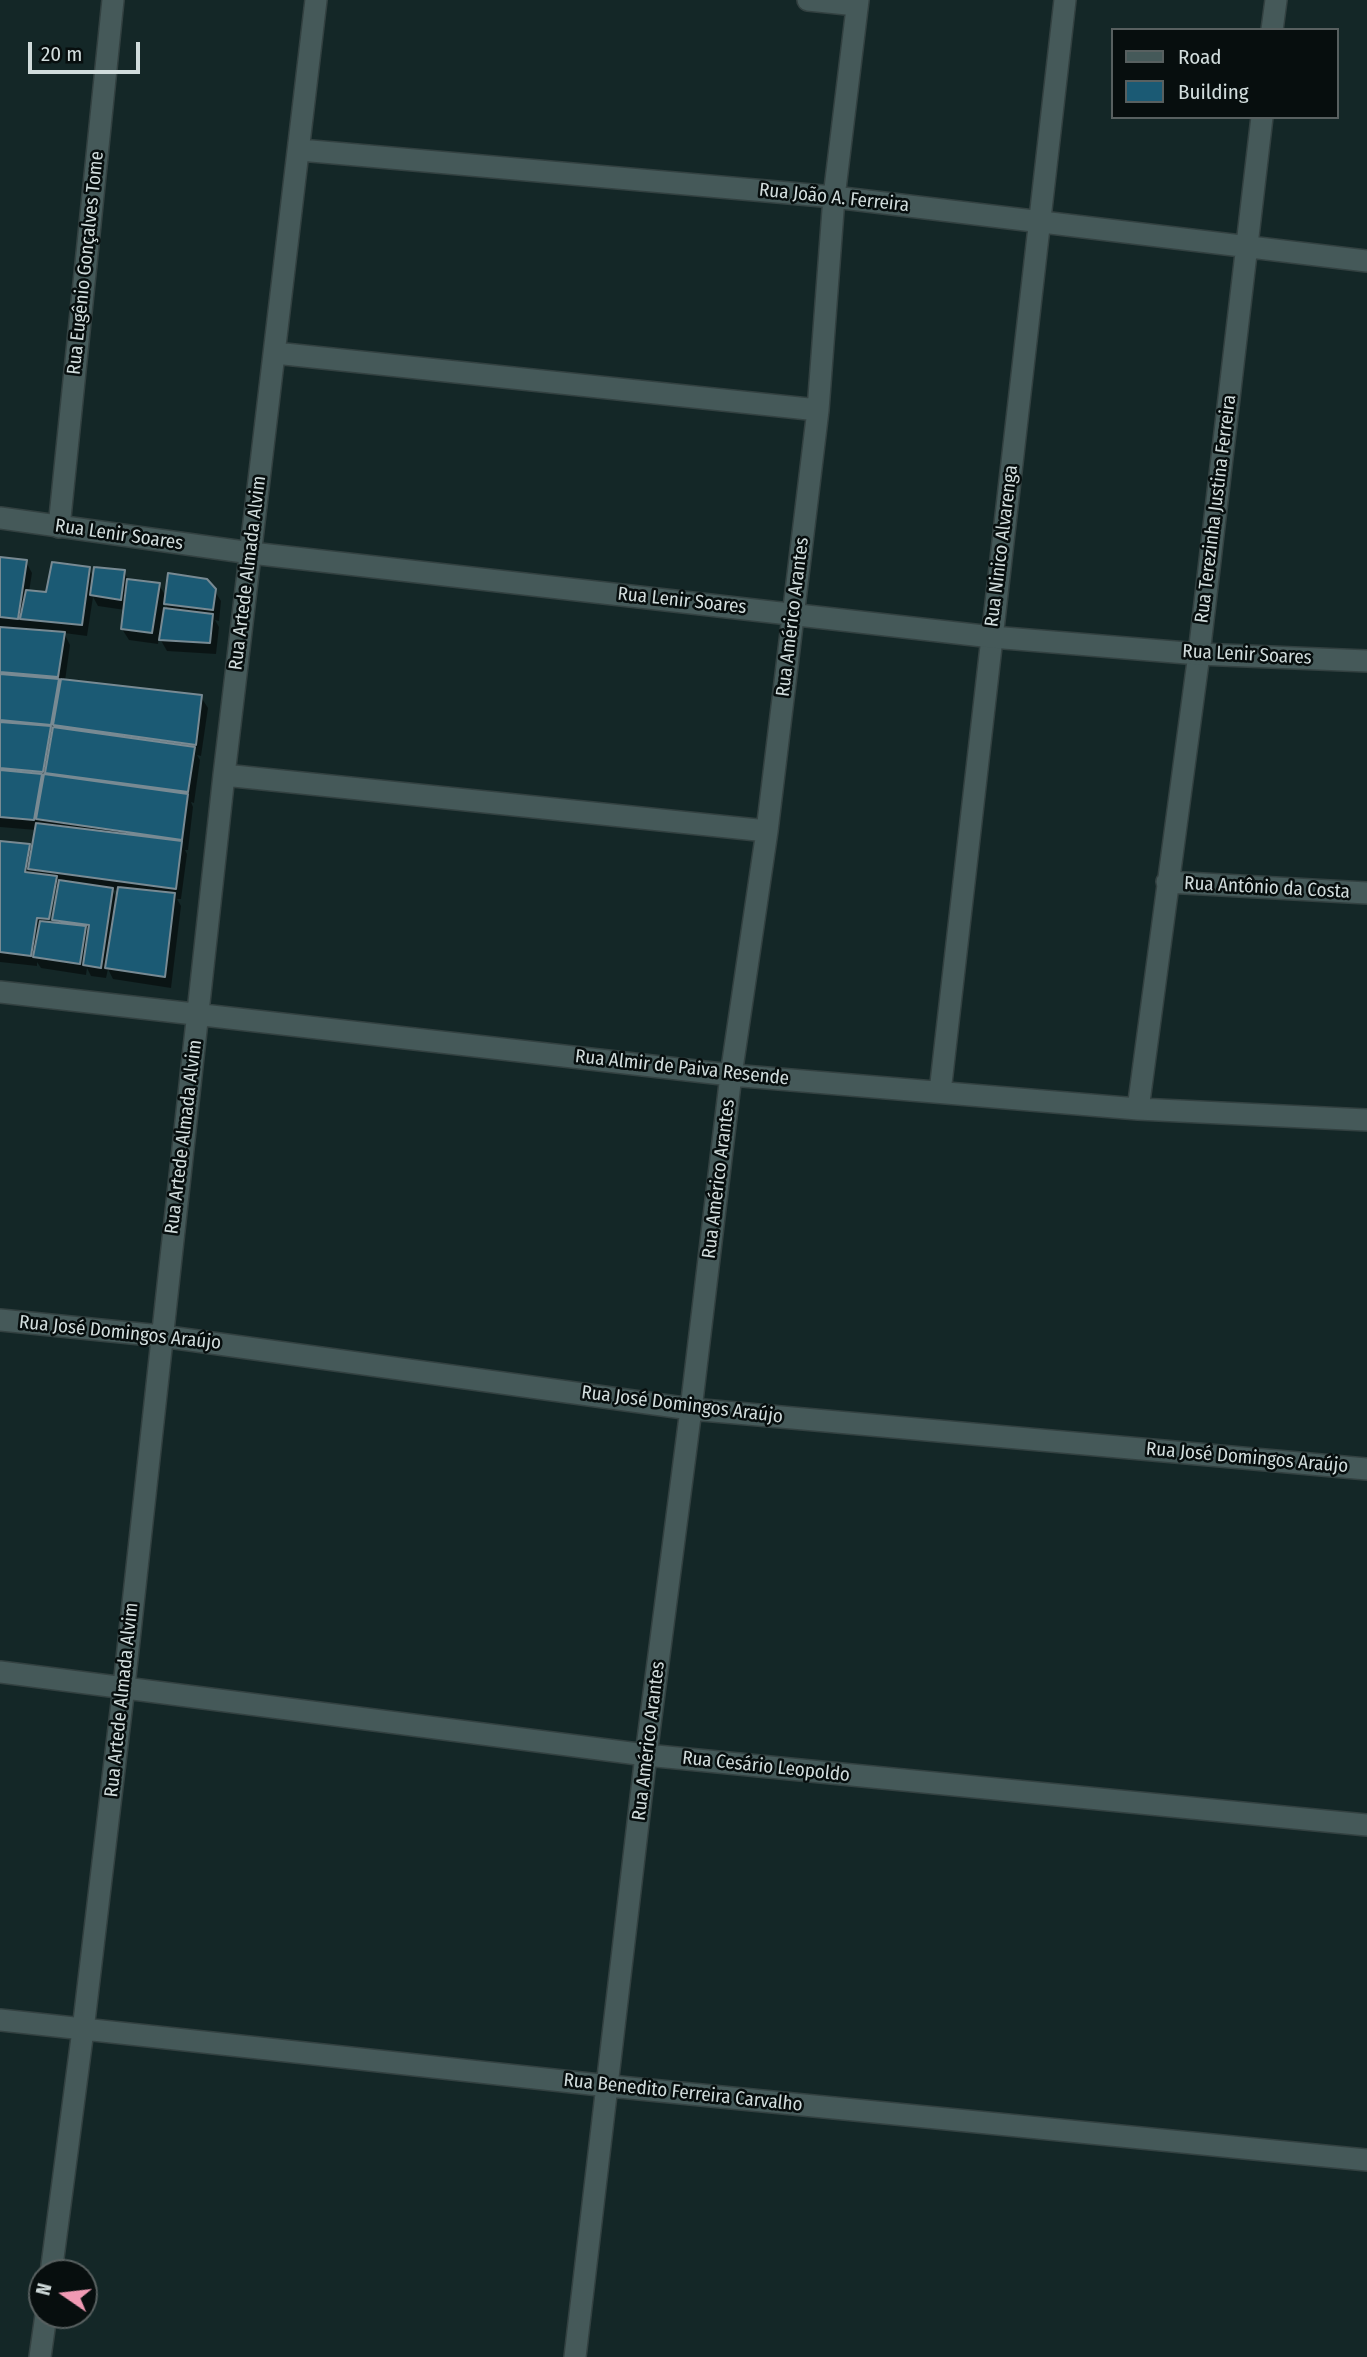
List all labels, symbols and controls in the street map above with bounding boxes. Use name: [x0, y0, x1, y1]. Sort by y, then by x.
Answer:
scale bar: [32, 28, 144, 72]
legend: [1112, 28, 1339, 119]
text: 20 m: [41, 41, 82, 67]
text: Road: [1178, 44, 1222, 70]
text: Building: [1178, 79, 1249, 105]
street label: Rua Eugênio Gonçalves Tome: [63, 150, 109, 376]
street label: Rua João A. Ferreira: [758, 179, 910, 217]
street label: Rua Terezinha Justina Ferreira: [1191, 393, 1241, 625]
street label: Rua Ninico Alvarenga: [981, 464, 1023, 628]
street label: Rua Artede Almada Alvim: [225, 475, 271, 671]
street label: Rua Lenir Soares: [53, 515, 185, 555]
street label: Rua Américo Arantes: [772, 536, 814, 698]
street label: Rua Lenir Soares: [616, 583, 748, 619]
street label: Rua Lenir Soares: [1182, 640, 1312, 670]
street label: Rua Antônio da Costa: [1184, 872, 1350, 904]
street label: Rua Artede Almada Alvim: [161, 1039, 207, 1235]
street label: Rua Almir de Paiva Resende: [574, 1045, 790, 1091]
street label: Rua Américo Arantes: [698, 1098, 740, 1260]
street label: Rua José Domingos Araújo: [18, 1311, 222, 1355]
street label: Rua José Domingos Araújo: [580, 1381, 784, 1429]
street label: Rua José Domingos Araújo: [1145, 1438, 1349, 1478]
street label: Rua Artede Almada Alvim: [100, 1602, 144, 1798]
street label: Rua Américo Arantes: [628, 1660, 670, 1822]
street label: Rua Cesário Leopoldo: [681, 1747, 851, 1787]
street label: Rua Benedito Ferreira Carvalho: [562, 2069, 804, 2117]
north arrow: [28, 2259, 98, 2329]
text: N: [32, 2281, 57, 2298]

